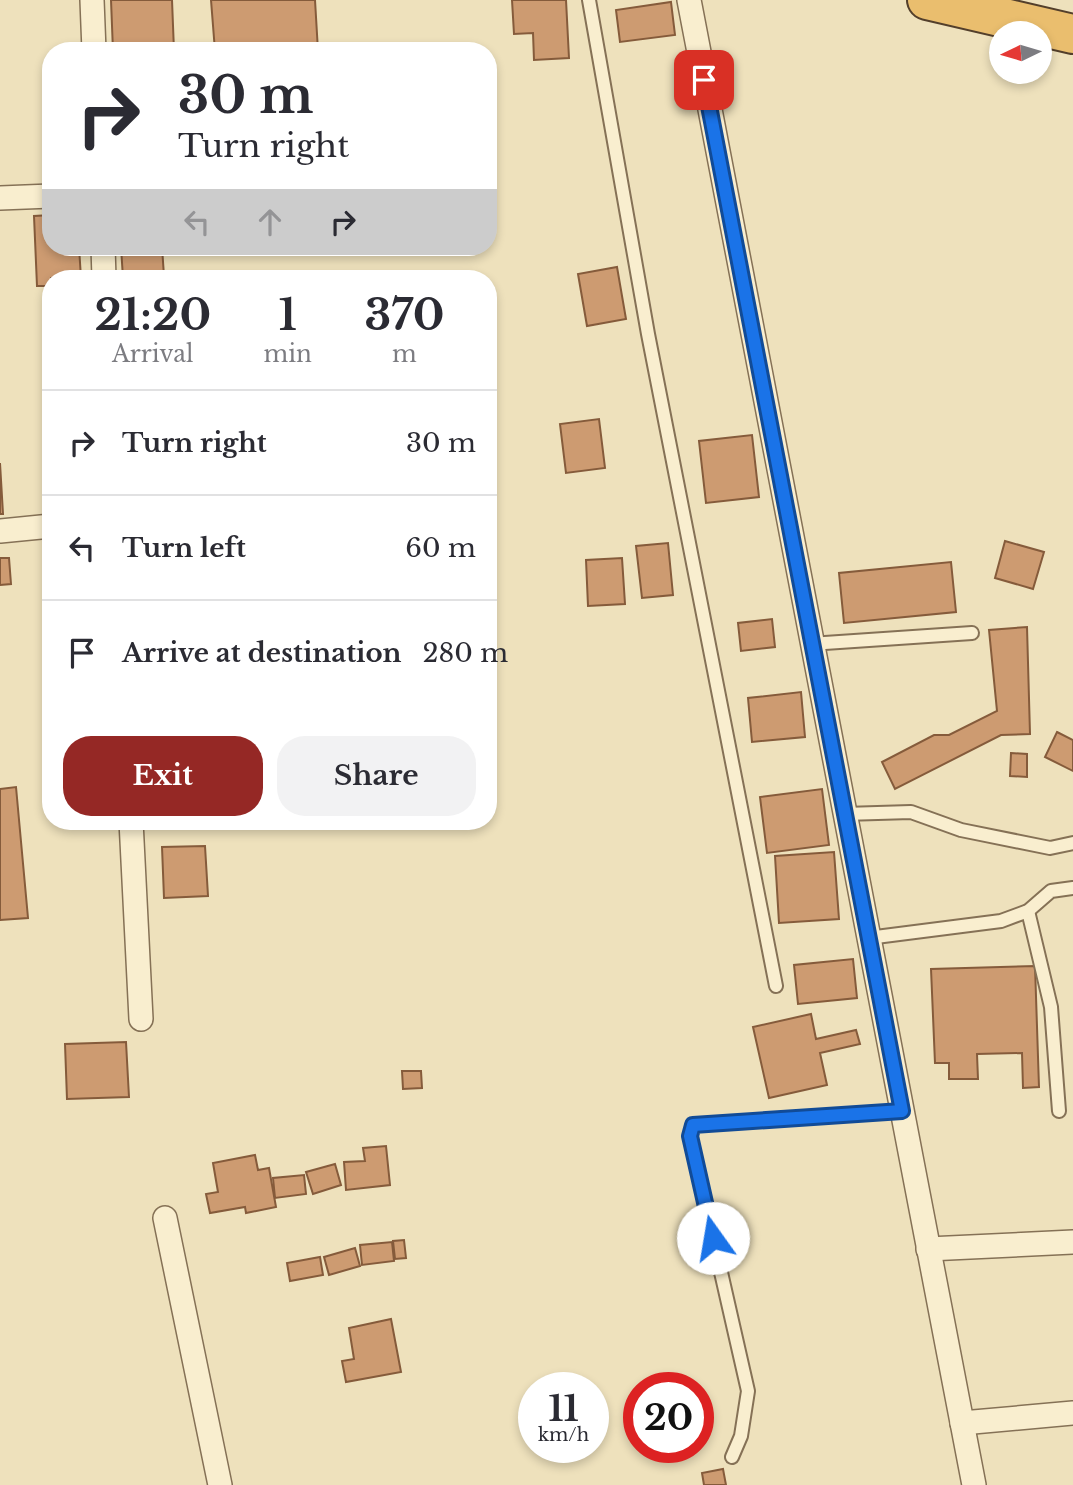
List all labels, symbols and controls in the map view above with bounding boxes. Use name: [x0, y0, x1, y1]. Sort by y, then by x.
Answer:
north arrow: [989, 21, 1052, 84]
map controls: [989, 21, 1052, 84]
pin: [674, 50, 734, 110]
icon: arrive: [685, 61, 723, 99]
text: 30 m: [178, 65, 313, 126]
icon: right: [63, 70, 154, 161]
text: Turn right: [178, 126, 349, 166]
icon: left: [178, 203, 216, 241]
icon: ahead: [251, 203, 289, 241]
icon: right: [324, 203, 362, 241]
text: 21:20: [94, 289, 211, 341]
text: 1: [279, 289, 297, 341]
text: 370: [364, 289, 445, 341]
text: Arrival: [112, 340, 194, 368]
text: min: [264, 340, 312, 368]
text: m: [392, 340, 417, 368]
icon: right: [63, 424, 101, 462]
text: Turn right: [122, 427, 267, 459]
text: 30 m: [406, 427, 476, 459]
icon: left: [63, 529, 101, 567]
text: Turn left: [122, 532, 246, 564]
text: 60 m: [405, 532, 476, 564]
icon: arrive: [63, 634, 101, 672]
text: Arrive at destination: [122, 637, 402, 669]
text: 280 m: [423, 637, 508, 669]
button: Exit: [63, 736, 263, 816]
button: Share: [277, 736, 476, 816]
position arrow: [676, 1201, 750, 1275]
speed limit sign: 20: [623, 1372, 714, 1463]
text: 11: [548, 1387, 579, 1430]
text: km/h: [538, 1424, 589, 1446]

